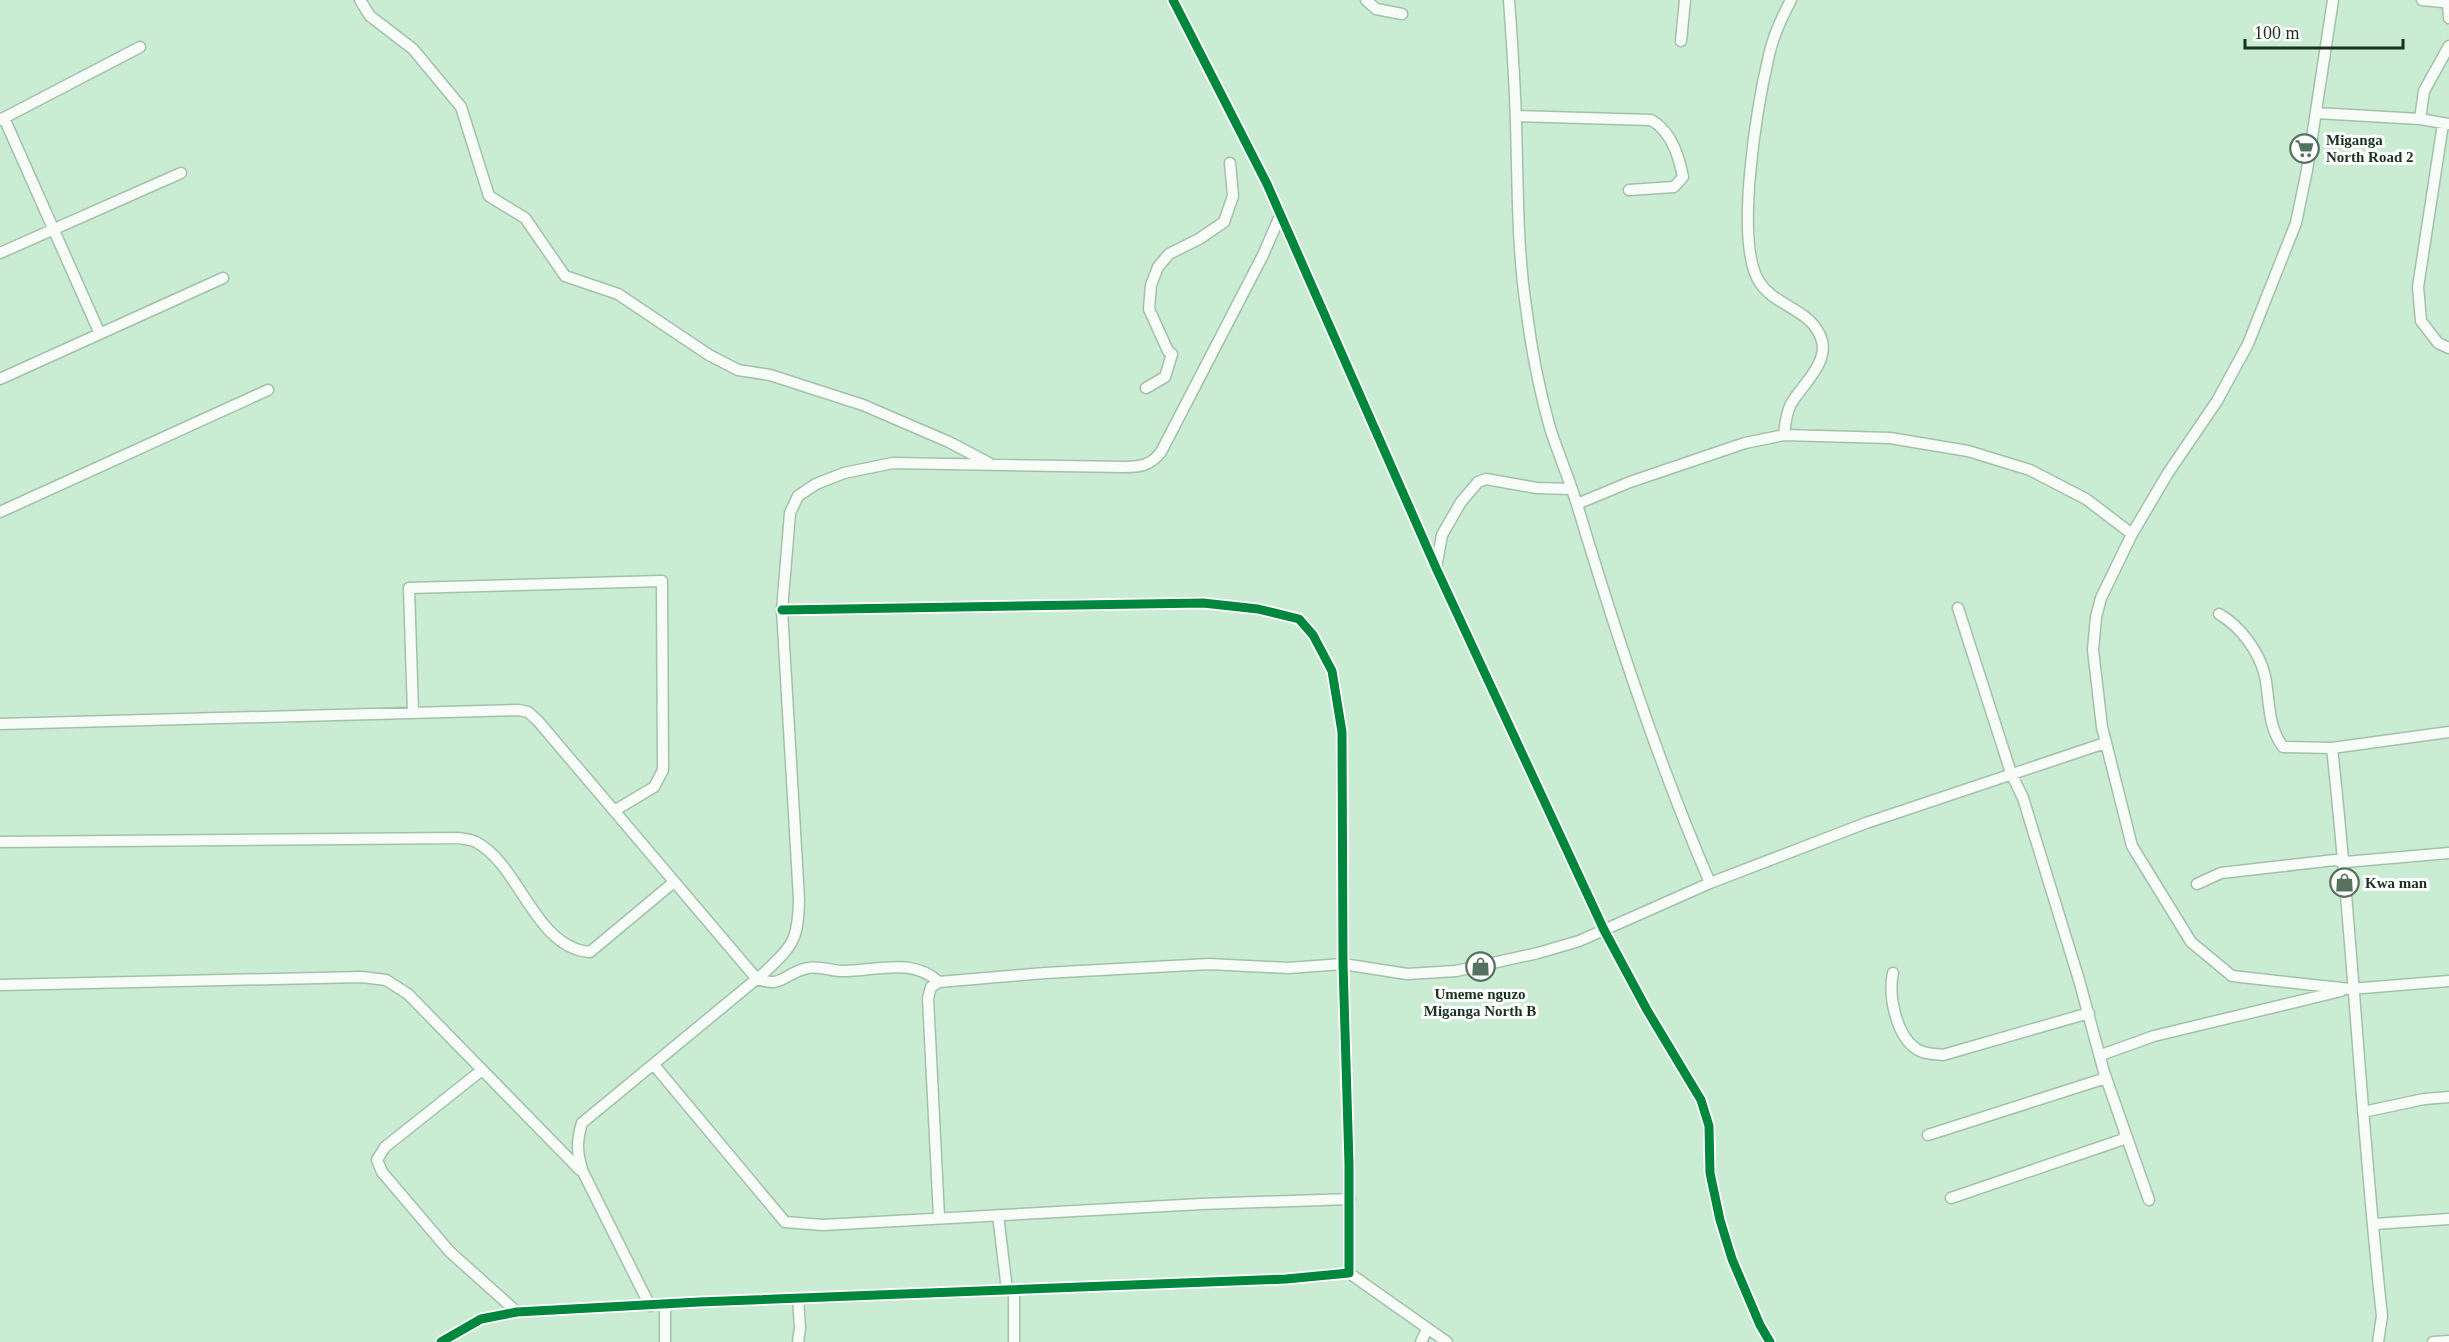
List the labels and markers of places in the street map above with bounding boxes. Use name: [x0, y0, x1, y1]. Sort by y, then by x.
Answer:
place label: Miganga North Road 2: [2326, 132, 2414, 165]
supermarket icon: Miganga North Road 2: [2289, 133, 2321, 165]
shop icon: Kwa man: [2328, 867, 2360, 899]
place label: Kwa man: [2365, 875, 2428, 891]
shop icon: Umeme nguzo Miganga North B: [1464, 951, 1496, 983]
place label: Umeme nguzo Miganga North B: [1424, 986, 1536, 1019]

